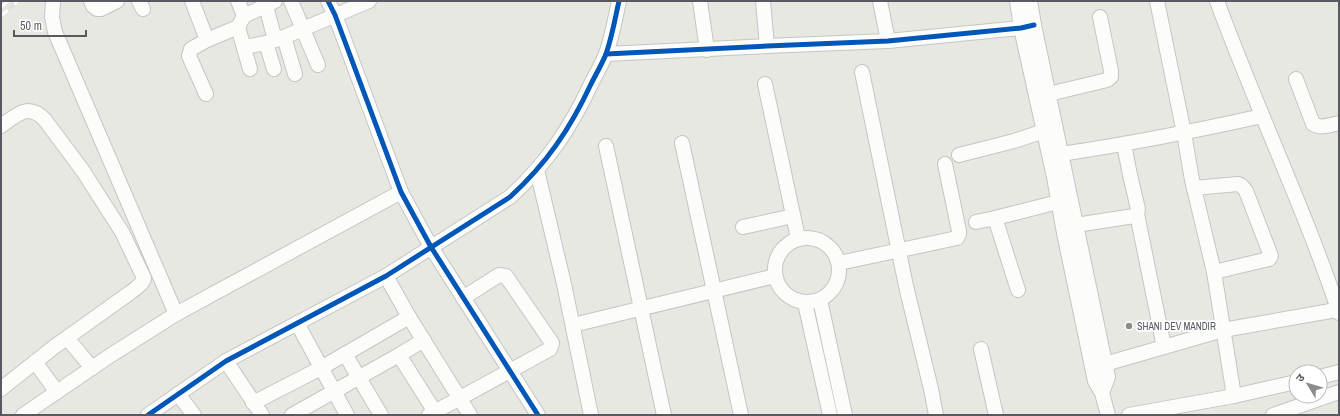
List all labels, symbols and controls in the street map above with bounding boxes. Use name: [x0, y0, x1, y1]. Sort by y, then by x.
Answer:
scale bar: [14, 12, 86, 38]
text: 50 m: [20, 18, 42, 34]
place label: SHANI DEV MANDIR: [1137, 320, 1216, 333]
marker: SHANI DEV MANDIR: [1124, 321, 1134, 331]
north arrow: [1288, 364, 1328, 404]
text: उ: [1293, 371, 1308, 385]

